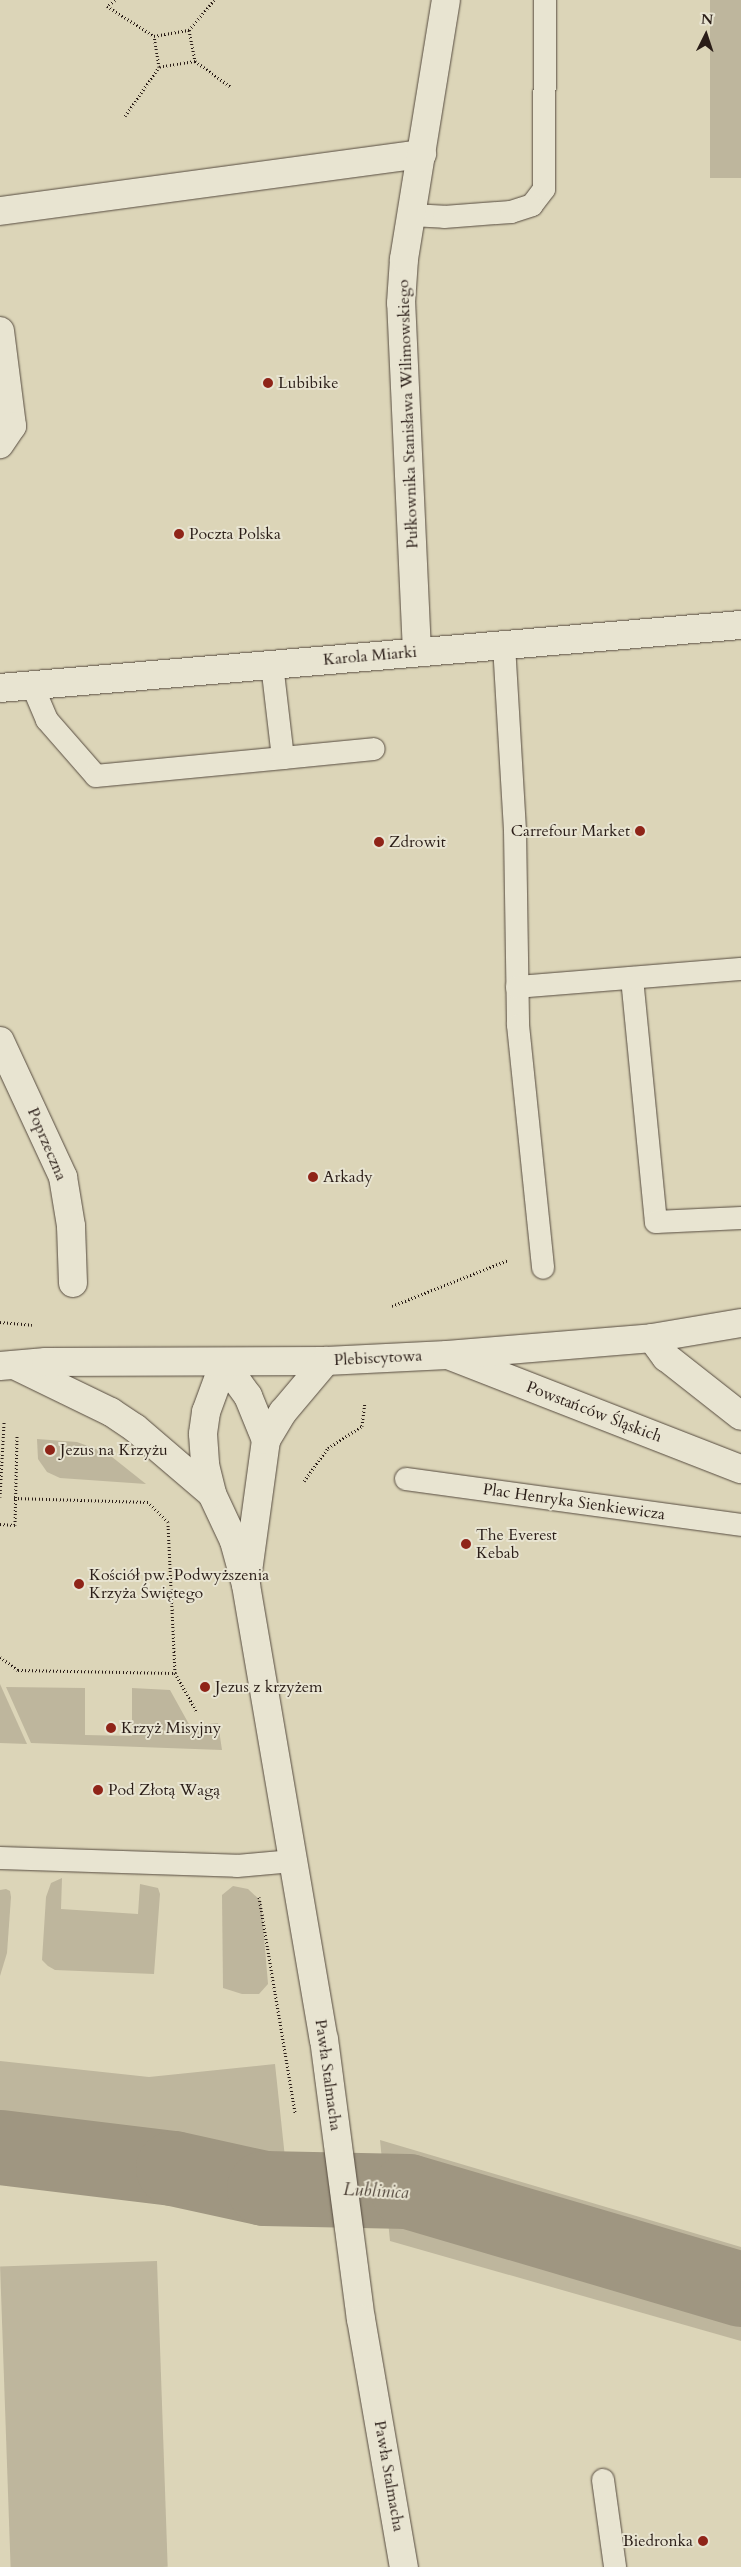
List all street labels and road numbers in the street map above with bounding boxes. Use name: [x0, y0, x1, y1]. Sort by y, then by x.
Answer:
street label: Pułkownika Stanisława Wilimowskiego: [394, 279, 422, 549]
street label: Karola Miarki: [322, 642, 418, 670]
street label: Poprzeczna: [23, 1105, 71, 1183]
street label: Plebiscytowa: [333, 1346, 423, 1370]
street label: Powstańców Śląskich: [523, 1377, 665, 1447]
street label: Plac Henryka Sienkiewicza: [482, 1480, 666, 1524]
street label: Pawła Stalmacha: [311, 2018, 345, 2132]
street label: Pawła Stalmacha: [370, 2419, 408, 2533]

